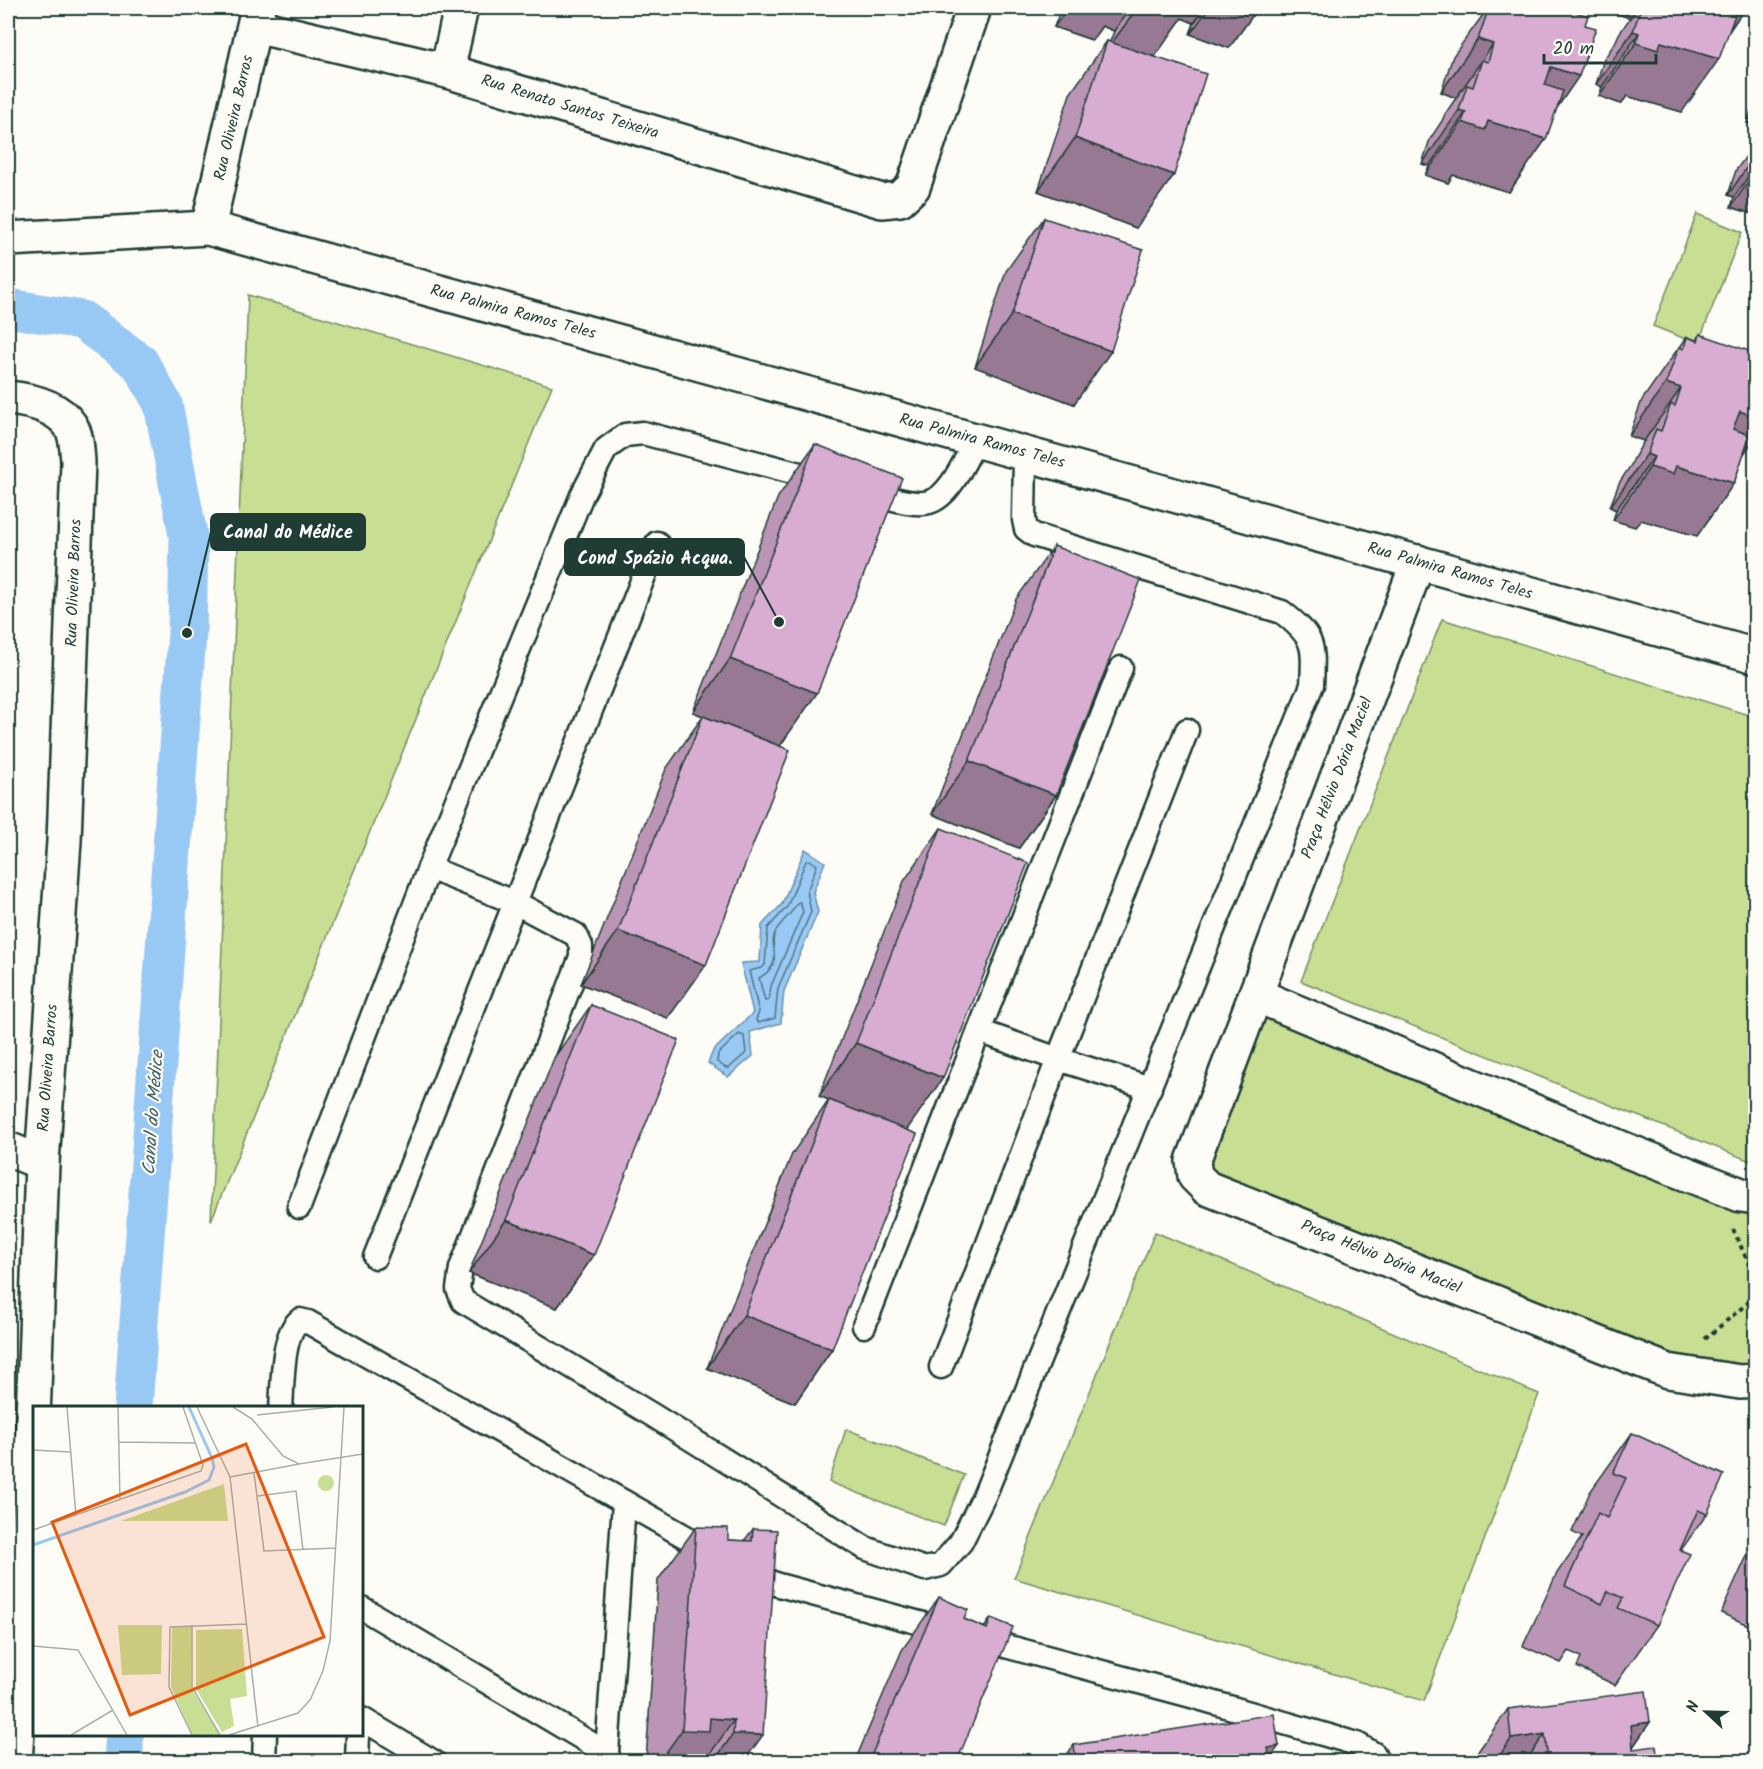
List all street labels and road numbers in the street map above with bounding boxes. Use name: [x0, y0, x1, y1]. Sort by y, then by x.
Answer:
street label: Rua Oliveira Barros: [207, 53, 261, 183]
street label: Rua Renato Santos Teixeira: [478, 68, 662, 146]
street label: Rua Palmira Ramos Teles: [427, 278, 599, 346]
street label: Rua Palmira Ramos Teles: [896, 407, 1068, 475]
street label: Rua Oliveira Barros: [59, 519, 89, 647]
street label: Rua Palmira Ramos Teles: [1365, 535, 1536, 607]
street label: Praça Hélvio Dória Maciel: [1295, 694, 1379, 862]
street label: Rua Oliveira Barros: [31, 1003, 65, 1133]
street label: Praça Hélvio Dória Maciel: [1297, 1213, 1465, 1301]

